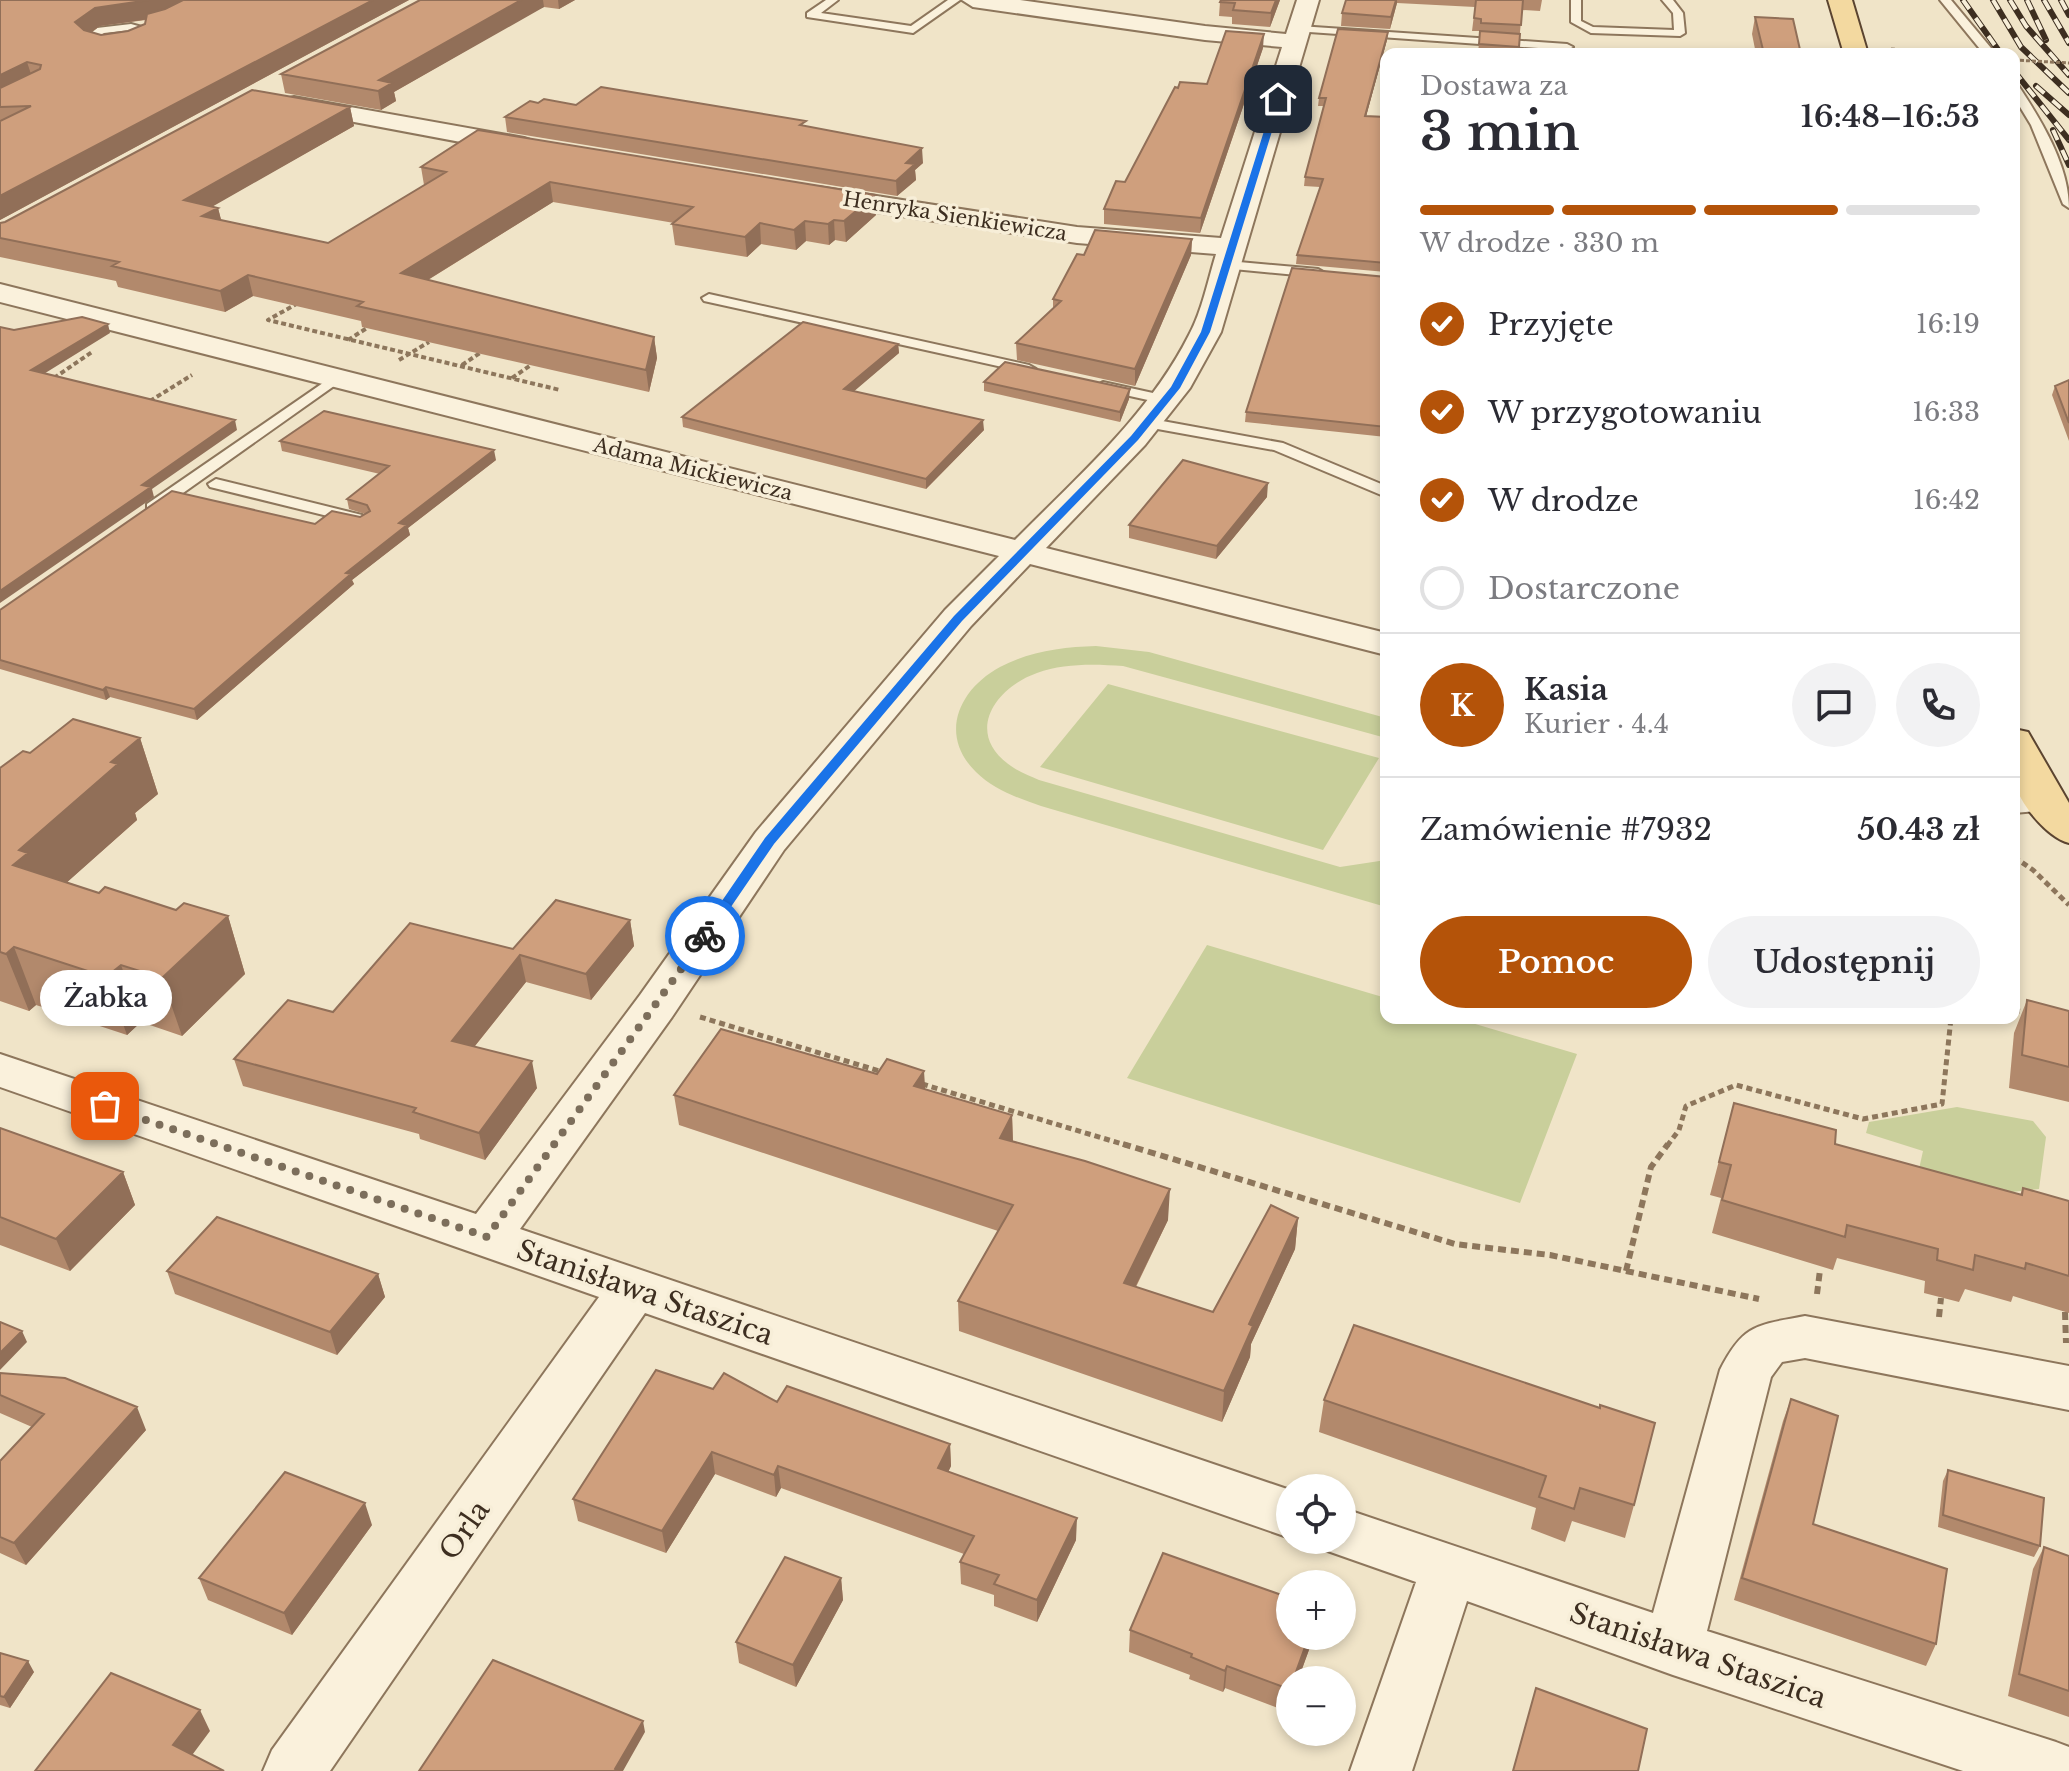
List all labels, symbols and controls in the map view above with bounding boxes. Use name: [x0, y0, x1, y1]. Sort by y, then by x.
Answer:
pin: [1244, 65, 1312, 133]
text: Dostawa za: [1420, 70, 1568, 102]
icon: home: [1256, 77, 1300, 121]
text: 16:48–16:53: [1801, 98, 1980, 135]
text: 3 min: [1420, 100, 1580, 164]
street label: Henryka Sienkiewicza: [841, 186, 1070, 246]
text: W drodze · 330 m: [1420, 227, 1659, 259]
icon: check: [1420, 302, 1464, 346]
text: Przyjęte: [1488, 306, 1614, 343]
text: 16:19: [1916, 308, 1980, 340]
icon: check: [1420, 390, 1464, 434]
text: W przygotowaniu: [1488, 394, 1761, 431]
text: 16:33: [1912, 396, 1980, 428]
street label: Adama Mickiewicza: [590, 432, 796, 506]
icon: check: [1420, 478, 1464, 522]
text: W drodze: [1488, 482, 1639, 519]
text: 16:42: [1913, 484, 1980, 516]
text: Dostarczone: [1488, 570, 1680, 607]
button: chat: [1792, 663, 1876, 747]
button: phone: [1896, 663, 1980, 747]
text: Kasia: [1524, 671, 1608, 708]
text: K: [1450, 687, 1474, 724]
text: Kurier · 4.4: [1524, 708, 1669, 740]
text: Zamówienie #7932: [1420, 811, 1712, 848]
text: 50.43 zł: [1858, 811, 1980, 848]
courier: [665, 896, 745, 976]
icon: bike: [683, 914, 727, 958]
button: Pomoc: [1420, 916, 1692, 1008]
button: Udostępnij: [1708, 916, 1980, 1008]
callout: Żabka: [39, 970, 171, 1026]
text: Żabka: [64, 982, 148, 1014]
pin: [71, 1072, 139, 1140]
icon: bag: [83, 1084, 127, 1128]
street label: Stanisława Staszica: [512, 1232, 778, 1353]
map controls: [1276, 1474, 1356, 1746]
button: locate: [1276, 1474, 1356, 1554]
street label: Orla: [432, 1493, 498, 1567]
button: +: [1276, 1570, 1356, 1650]
street label: Stanisława Staszica: [1565, 1595, 1831, 1716]
button: −: [1276, 1666, 1356, 1746]

